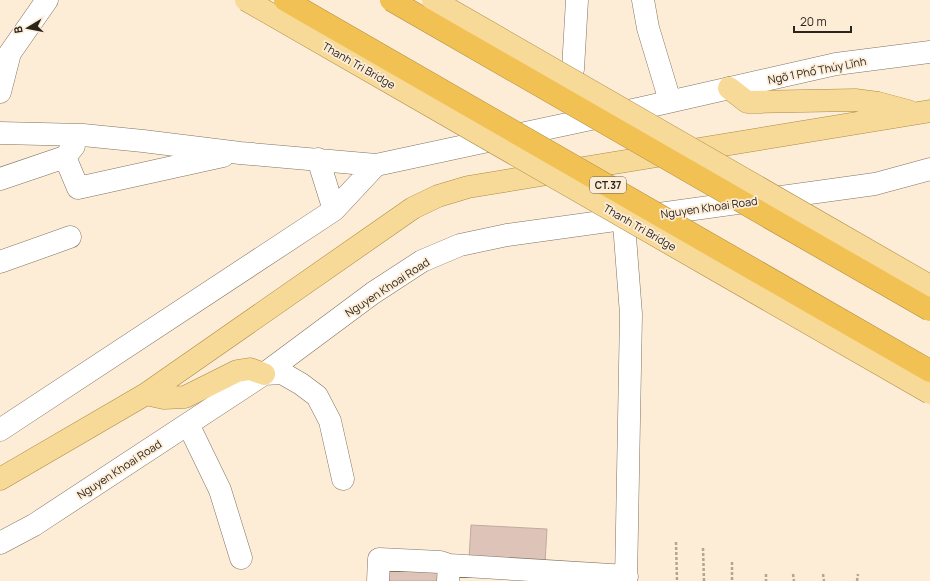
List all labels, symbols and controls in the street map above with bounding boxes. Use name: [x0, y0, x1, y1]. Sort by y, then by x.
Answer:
north arrow: [8, 8, 48, 48]
scale bar: [794, 8, 851, 34]
text: 20 m: [800, 13, 827, 30]
text: B: [10, 25, 26, 35]
street label: Thanh Tri Bridge: [320, 38, 399, 92]
street label: Ngõ 1 Phố Thúy Lĩnh: [766, 53, 868, 87]
road number: CT.37: [590, 177, 626, 193]
street label: Nguyen Khoai Road: [660, 193, 758, 221]
street label: Thanh Tri Bridge: [601, 200, 680, 254]
street label: Nguyen Khoai Road: [342, 254, 432, 320]
street label: Nguyen Khoai Road: [74, 436, 164, 502]

